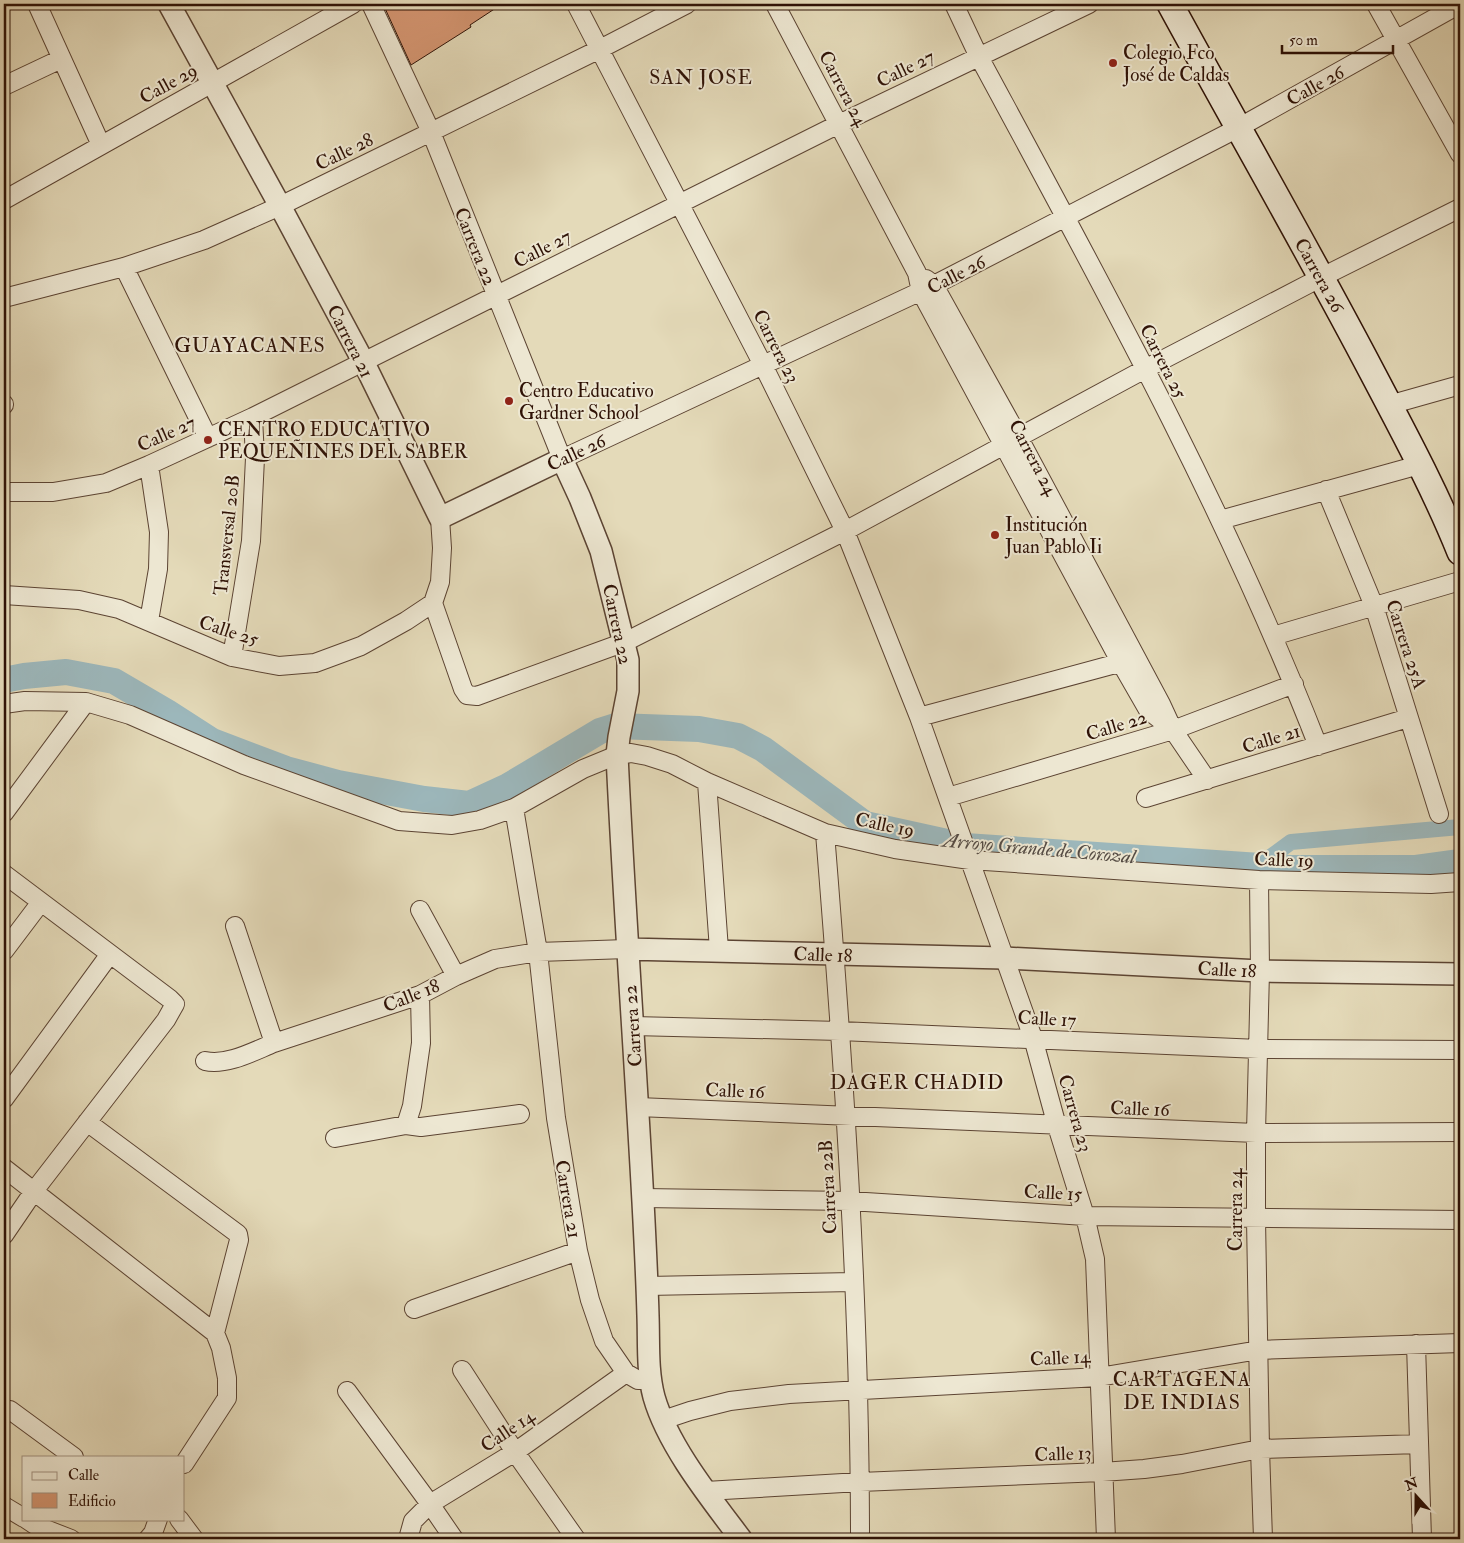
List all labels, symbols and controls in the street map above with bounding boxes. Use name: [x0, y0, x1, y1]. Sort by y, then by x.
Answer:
scale bar: [1282, 22, 1393, 54]
text: 50 m: [1289, 31, 1318, 50]
place label: Colegio Fco José de Caldas: [1122, 41, 1229, 87]
street label: Calle 27: [873, 45, 939, 93]
street label: Carrera 24: [813, 46, 873, 131]
marker: Colegio Fco José de Caldas: [1107, 57, 1119, 69]
street label: Calle 29: [135, 58, 202, 110]
street label: Calle 26: [1282, 60, 1350, 112]
district label: SAN JOSE: [649, 65, 753, 90]
street label: Calle 28: [311, 128, 378, 176]
street label: Carrera 22: [449, 204, 502, 289]
street label: Calle 27: [510, 224, 576, 274]
street label: Carrera 26: [1289, 234, 1350, 318]
street label: Calle 26: [923, 249, 991, 300]
street label: Carrera 21: [321, 301, 379, 382]
street label: Carrera 23: [747, 306, 805, 387]
street label: Carrera 25: [1134, 320, 1192, 403]
district label: GUAYACANES: [174, 333, 326, 358]
place label: Centro Educativo Gardner School: [519, 379, 654, 425]
marker: Centro Educativo Gardner School: [503, 395, 515, 407]
street label: Calle 27: [133, 410, 200, 457]
street label: Carrera 24: [1003, 415, 1063, 500]
place label: CENTRO EDUCATIVO PEQUEÑINES DEL SABER: [218, 418, 468, 464]
street label: Calle 26: [543, 428, 611, 477]
marker: CENTRO EDUCATIVO PEQUEÑINES DEL SABER: [202, 434, 214, 446]
street label: Transversal 20B: [209, 474, 245, 597]
place label: Institución Juan Pablo Ii: [1004, 513, 1102, 559]
marker: Institución Juan Pablo Ii: [989, 529, 1001, 541]
street label: Carrera 22: [597, 582, 637, 667]
street label: Carrera 25A: [1380, 597, 1432, 692]
street label: Calle 25: [196, 610, 262, 652]
street label: Calle 22: [1083, 705, 1150, 747]
street label: Calle 21: [1239, 719, 1303, 759]
street label: Calle 19: [853, 807, 916, 843]
water label: Arroyo Grande de Corozal: [939, 827, 1139, 870]
street label: Calle 19: [1254, 847, 1314, 873]
street label: Calle 18: [793, 942, 853, 968]
street label: Calle 18: [1197, 956, 1257, 984]
street label: Calle 18: [380, 974, 443, 1018]
street label: Carrera 22: [618, 984, 648, 1068]
street label: Calle 17: [1017, 1005, 1077, 1033]
district label: DAGER CHADID: [830, 1070, 1004, 1095]
street label: Carrera 23: [1053, 1072, 1098, 1155]
street label: Calle 16: [705, 1078, 767, 1104]
street label: Calle 16: [1110, 1096, 1172, 1122]
street label: Carrera 22B: [814, 1139, 842, 1235]
street label: Carrera 21: [549, 1158, 587, 1240]
street label: Carrera 24: [1224, 1168, 1248, 1251]
street label: Calle 15: [1023, 1179, 1083, 1207]
street label: Calle 14: [1029, 1344, 1092, 1372]
district label: CARTAGENA DE INDIAS: [1113, 1367, 1251, 1415]
street label: Calle 14: [476, 1404, 540, 1458]
street label: Calle 13: [1034, 1441, 1092, 1467]
legend: [22, 1456, 185, 1520]
text: Calle: [68, 1466, 99, 1485]
north arrow: [1392, 1470, 1442, 1520]
text: N: [1402, 1474, 1421, 1495]
text: Edificio: [68, 1492, 116, 1511]

